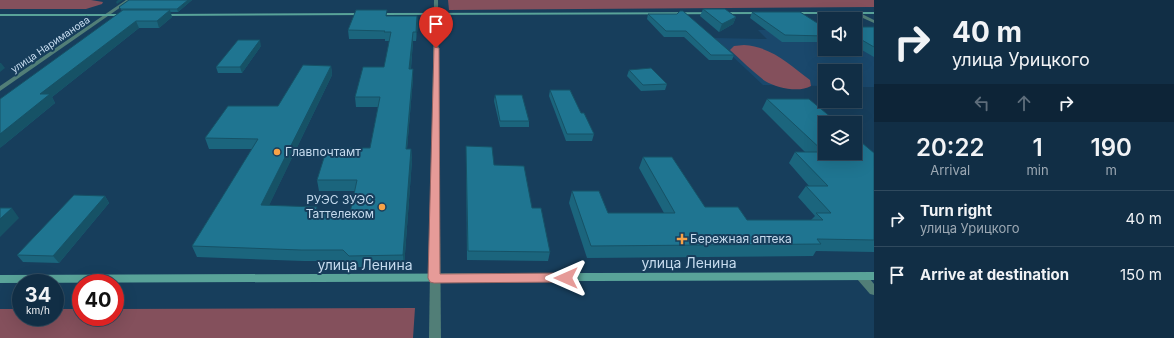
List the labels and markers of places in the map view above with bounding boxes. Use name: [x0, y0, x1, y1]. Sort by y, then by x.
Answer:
pin: [419, 7.0, 453, 48]
place label: Главпочтамт: [285, 144, 361, 159]
marker: Главпочтамт: [272, 147, 282, 157]
place label: РУЭС ЗУЭС Таттелеком: [306, 192, 374, 221]
marker: РУЭС ЗУЭС Таттелеком: [377, 202, 387, 212]
place label: Бережная аптека: [690, 231, 792, 246]
marker: Бережная аптека: [677, 234, 687, 244]

